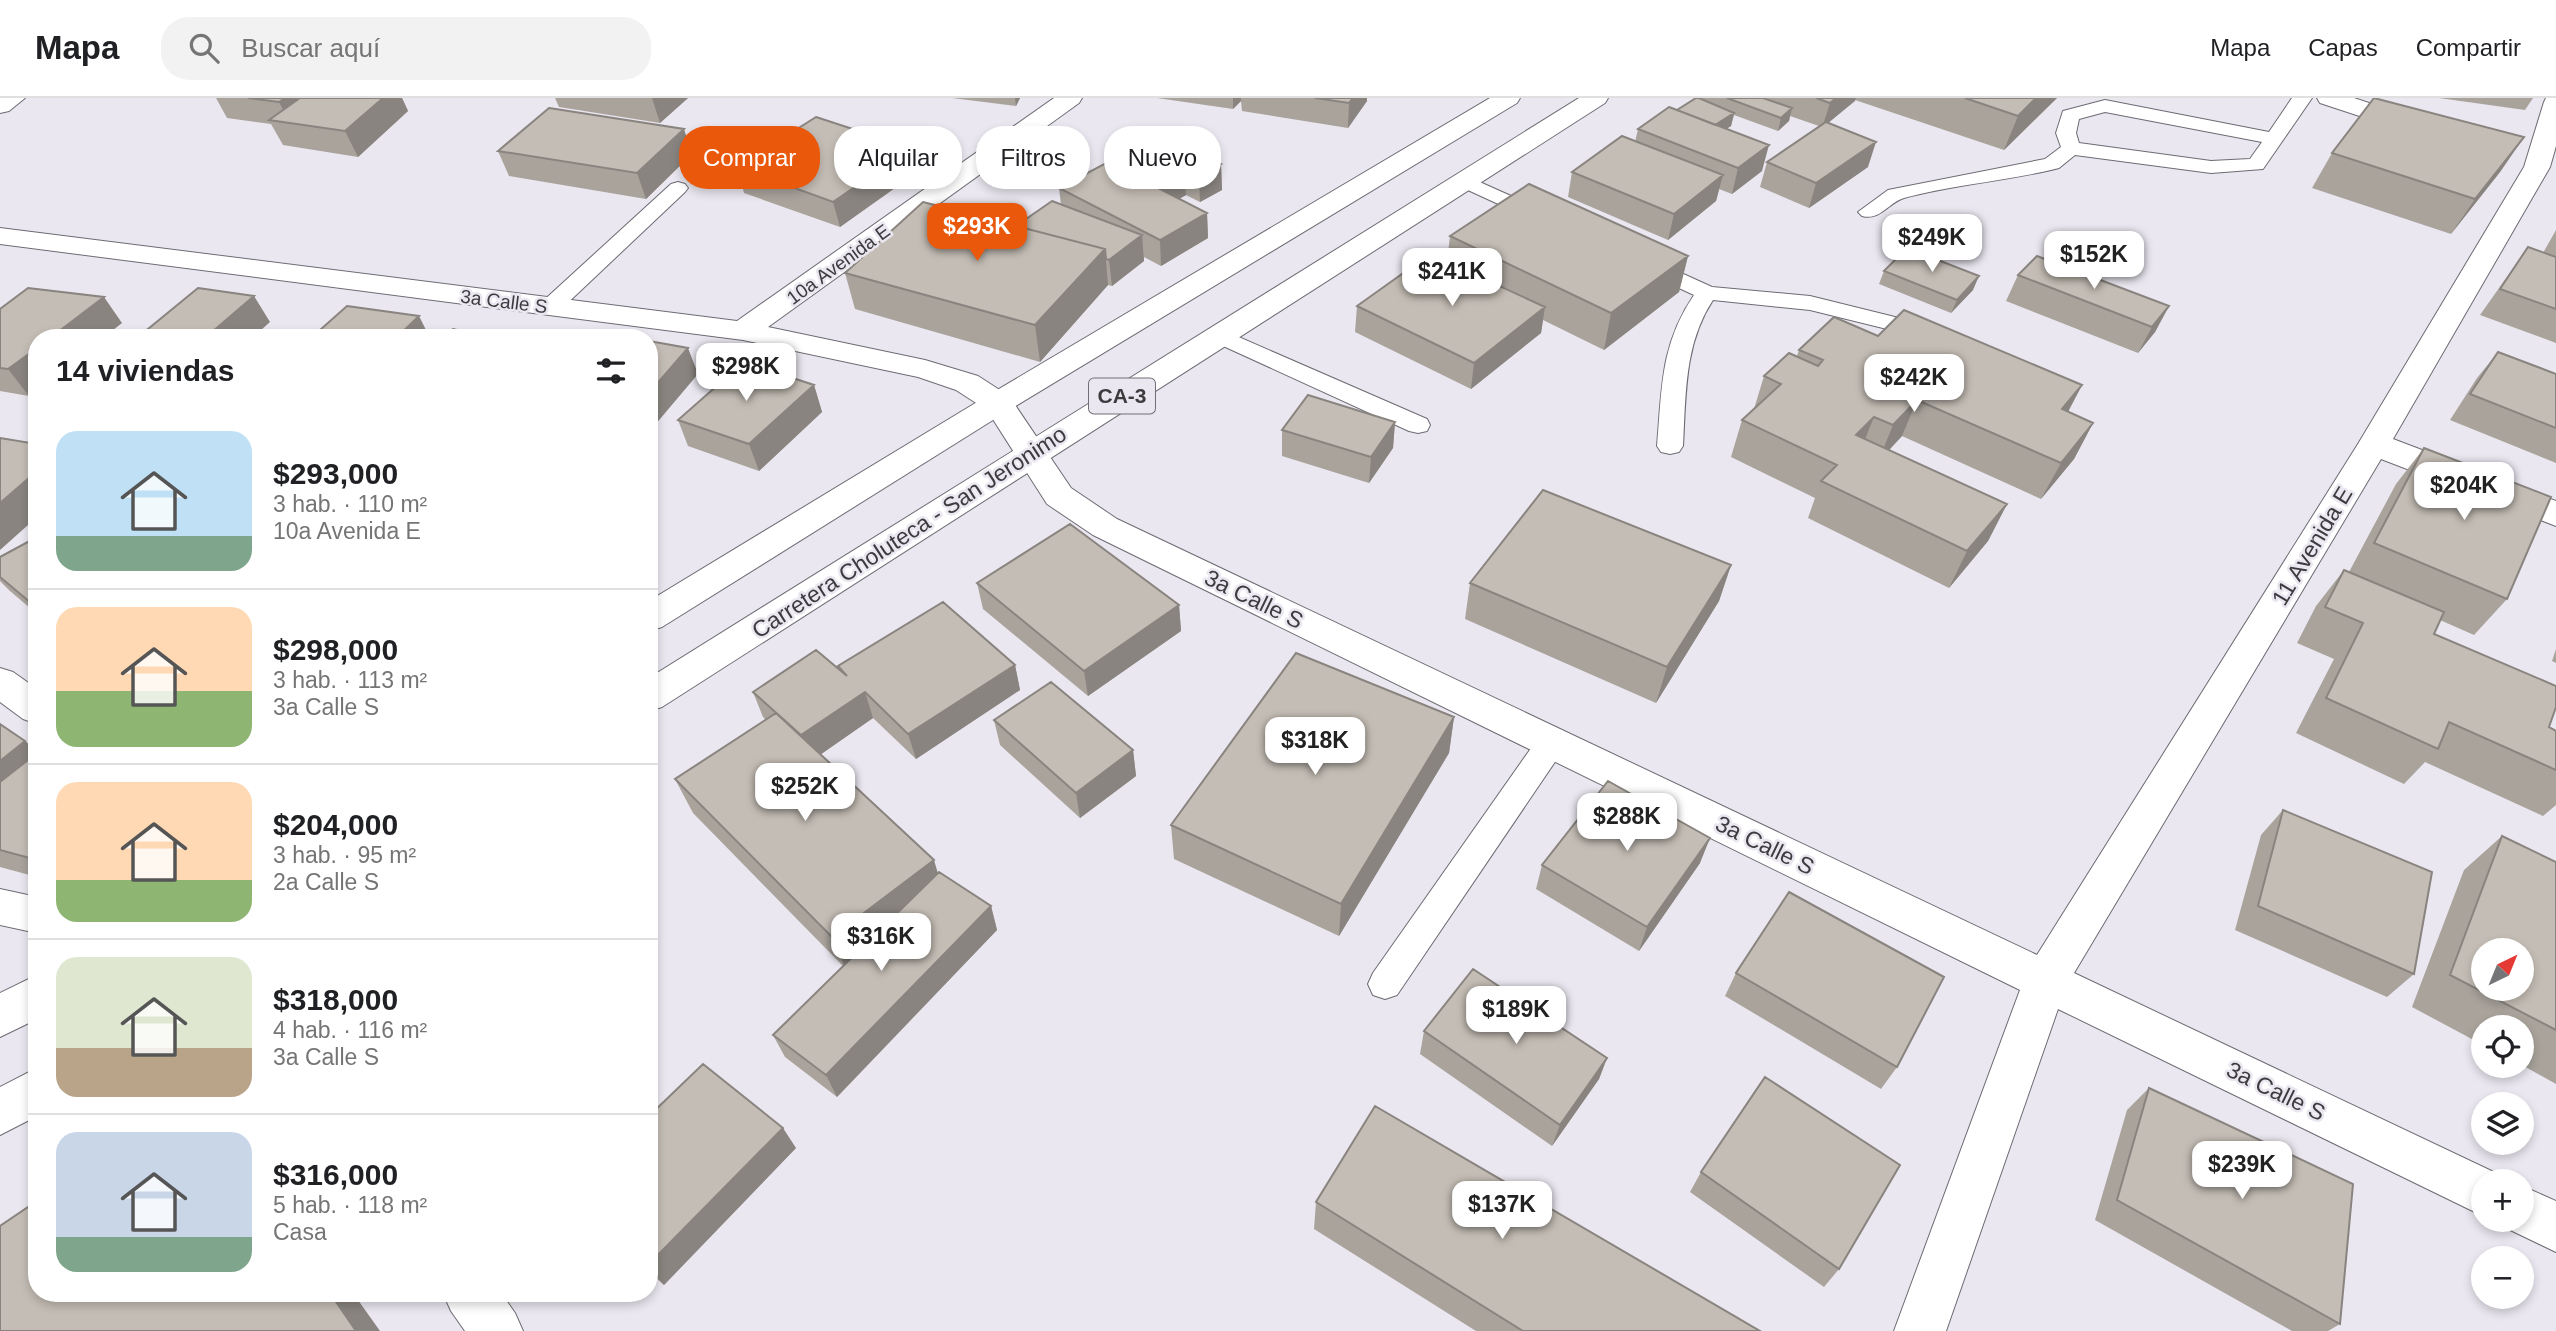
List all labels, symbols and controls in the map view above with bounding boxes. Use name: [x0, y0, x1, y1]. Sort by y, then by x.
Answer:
search box: [161, 17, 651, 80]
text: Mapa: [35, 29, 119, 66]
icon: search: [185, 29, 223, 67]
text: Buscar aquí: [241, 33, 380, 63]
text: Mapa: [2210, 34, 2270, 61]
text: Capas: [2308, 34, 2378, 61]
text: Compartir: [2416, 34, 2521, 61]
chip: Comprar: [679, 126, 820, 189]
chip: Alquilar: [834, 126, 962, 189]
chip: Filtros: [976, 126, 1090, 189]
chip: Nuevo: [1104, 126, 1221, 189]
pin: $293K: [928, 204, 1026, 263]
text: $293K: [943, 213, 1011, 239]
pin: $249K: [1883, 214, 1981, 274]
street label: 10a Avenida E: [783, 220, 894, 309]
text: $249K: [1898, 224, 1966, 250]
pin: $152K: [2045, 232, 2143, 291]
text: $152K: [2060, 241, 2128, 267]
pin: $241K: [1403, 248, 1501, 308]
text: $241K: [1418, 258, 1486, 284]
street label: 3a Calle S: [459, 286, 549, 317]
pin: $298K: [697, 344, 795, 403]
icon: filters: [592, 352, 630, 390]
text: $298K: [712, 353, 780, 379]
text: 14 viviendas: [56, 354, 234, 387]
pin: $242K: [1865, 354, 1963, 414]
text: $242K: [1880, 364, 1948, 390]
road number: CA-3: [1089, 378, 1155, 414]
street label: Carretera Choluteca - San Jeronimo: [747, 420, 1071, 644]
text: $293,000: [273, 457, 398, 490]
icon: home: [112, 459, 196, 543]
pin: $204K: [2415, 462, 2513, 522]
text: $204K: [2430, 472, 2498, 498]
street label: 11 Avenida E: [2266, 482, 2358, 610]
text: 3 hab. · 110 m²: [273, 491, 427, 517]
text: 10a Avenida E: [273, 518, 421, 544]
street label: 3a Calle S: [1201, 564, 1307, 634]
text: $298,000: [273, 633, 398, 666]
icon: home: [112, 635, 196, 719]
text: 3 hab. · 113 m²: [273, 667, 427, 693]
text: 3a Calle S: [273, 694, 379, 720]
pin: $318K: [1266, 718, 1364, 777]
text: $318K: [1281, 727, 1349, 753]
pin: $252K: [756, 764, 854, 823]
text: $252K: [771, 773, 839, 799]
pin: $288K: [1578, 794, 1676, 853]
text: $288K: [1593, 803, 1661, 829]
text: $204,000: [273, 808, 398, 841]
icon: home: [112, 810, 196, 894]
street label: 3a Calle S: [1712, 810, 1818, 880]
text: 3 hab. · 95 m²: [273, 842, 416, 868]
text: 2a Calle S: [273, 869, 379, 895]
pin: $316K: [832, 914, 930, 973]
text: $316K: [847, 923, 915, 949]
north arrow: [2471, 938, 2534, 1001]
map controls: [2471, 938, 2534, 1309]
text: $318,000: [273, 983, 398, 1016]
icon: home: [112, 985, 196, 1069]
pin: $189K: [1467, 986, 1565, 1046]
text: $189K: [1482, 996, 1550, 1022]
button: locate: [2471, 1015, 2534, 1078]
text: 4 hab. · 116 m²: [273, 1017, 427, 1043]
text: 3a Calle S: [273, 1044, 379, 1070]
street label: 3a Calle S: [2223, 1056, 2329, 1126]
button: layers: [2471, 1092, 2534, 1155]
pin: $239K: [2193, 1142, 2291, 1201]
text: $239K: [2208, 1151, 2276, 1177]
text: $316,000: [273, 1158, 398, 1191]
icon: home: [112, 1160, 196, 1244]
button: +: [2471, 1169, 2534, 1232]
pin: $137K: [1453, 1182, 1551, 1241]
text: $137K: [1468, 1191, 1536, 1217]
text: 5 hab. · 118 m²: [273, 1192, 427, 1218]
text: Casa: [273, 1219, 327, 1245]
button: −: [2471, 1246, 2534, 1309]

